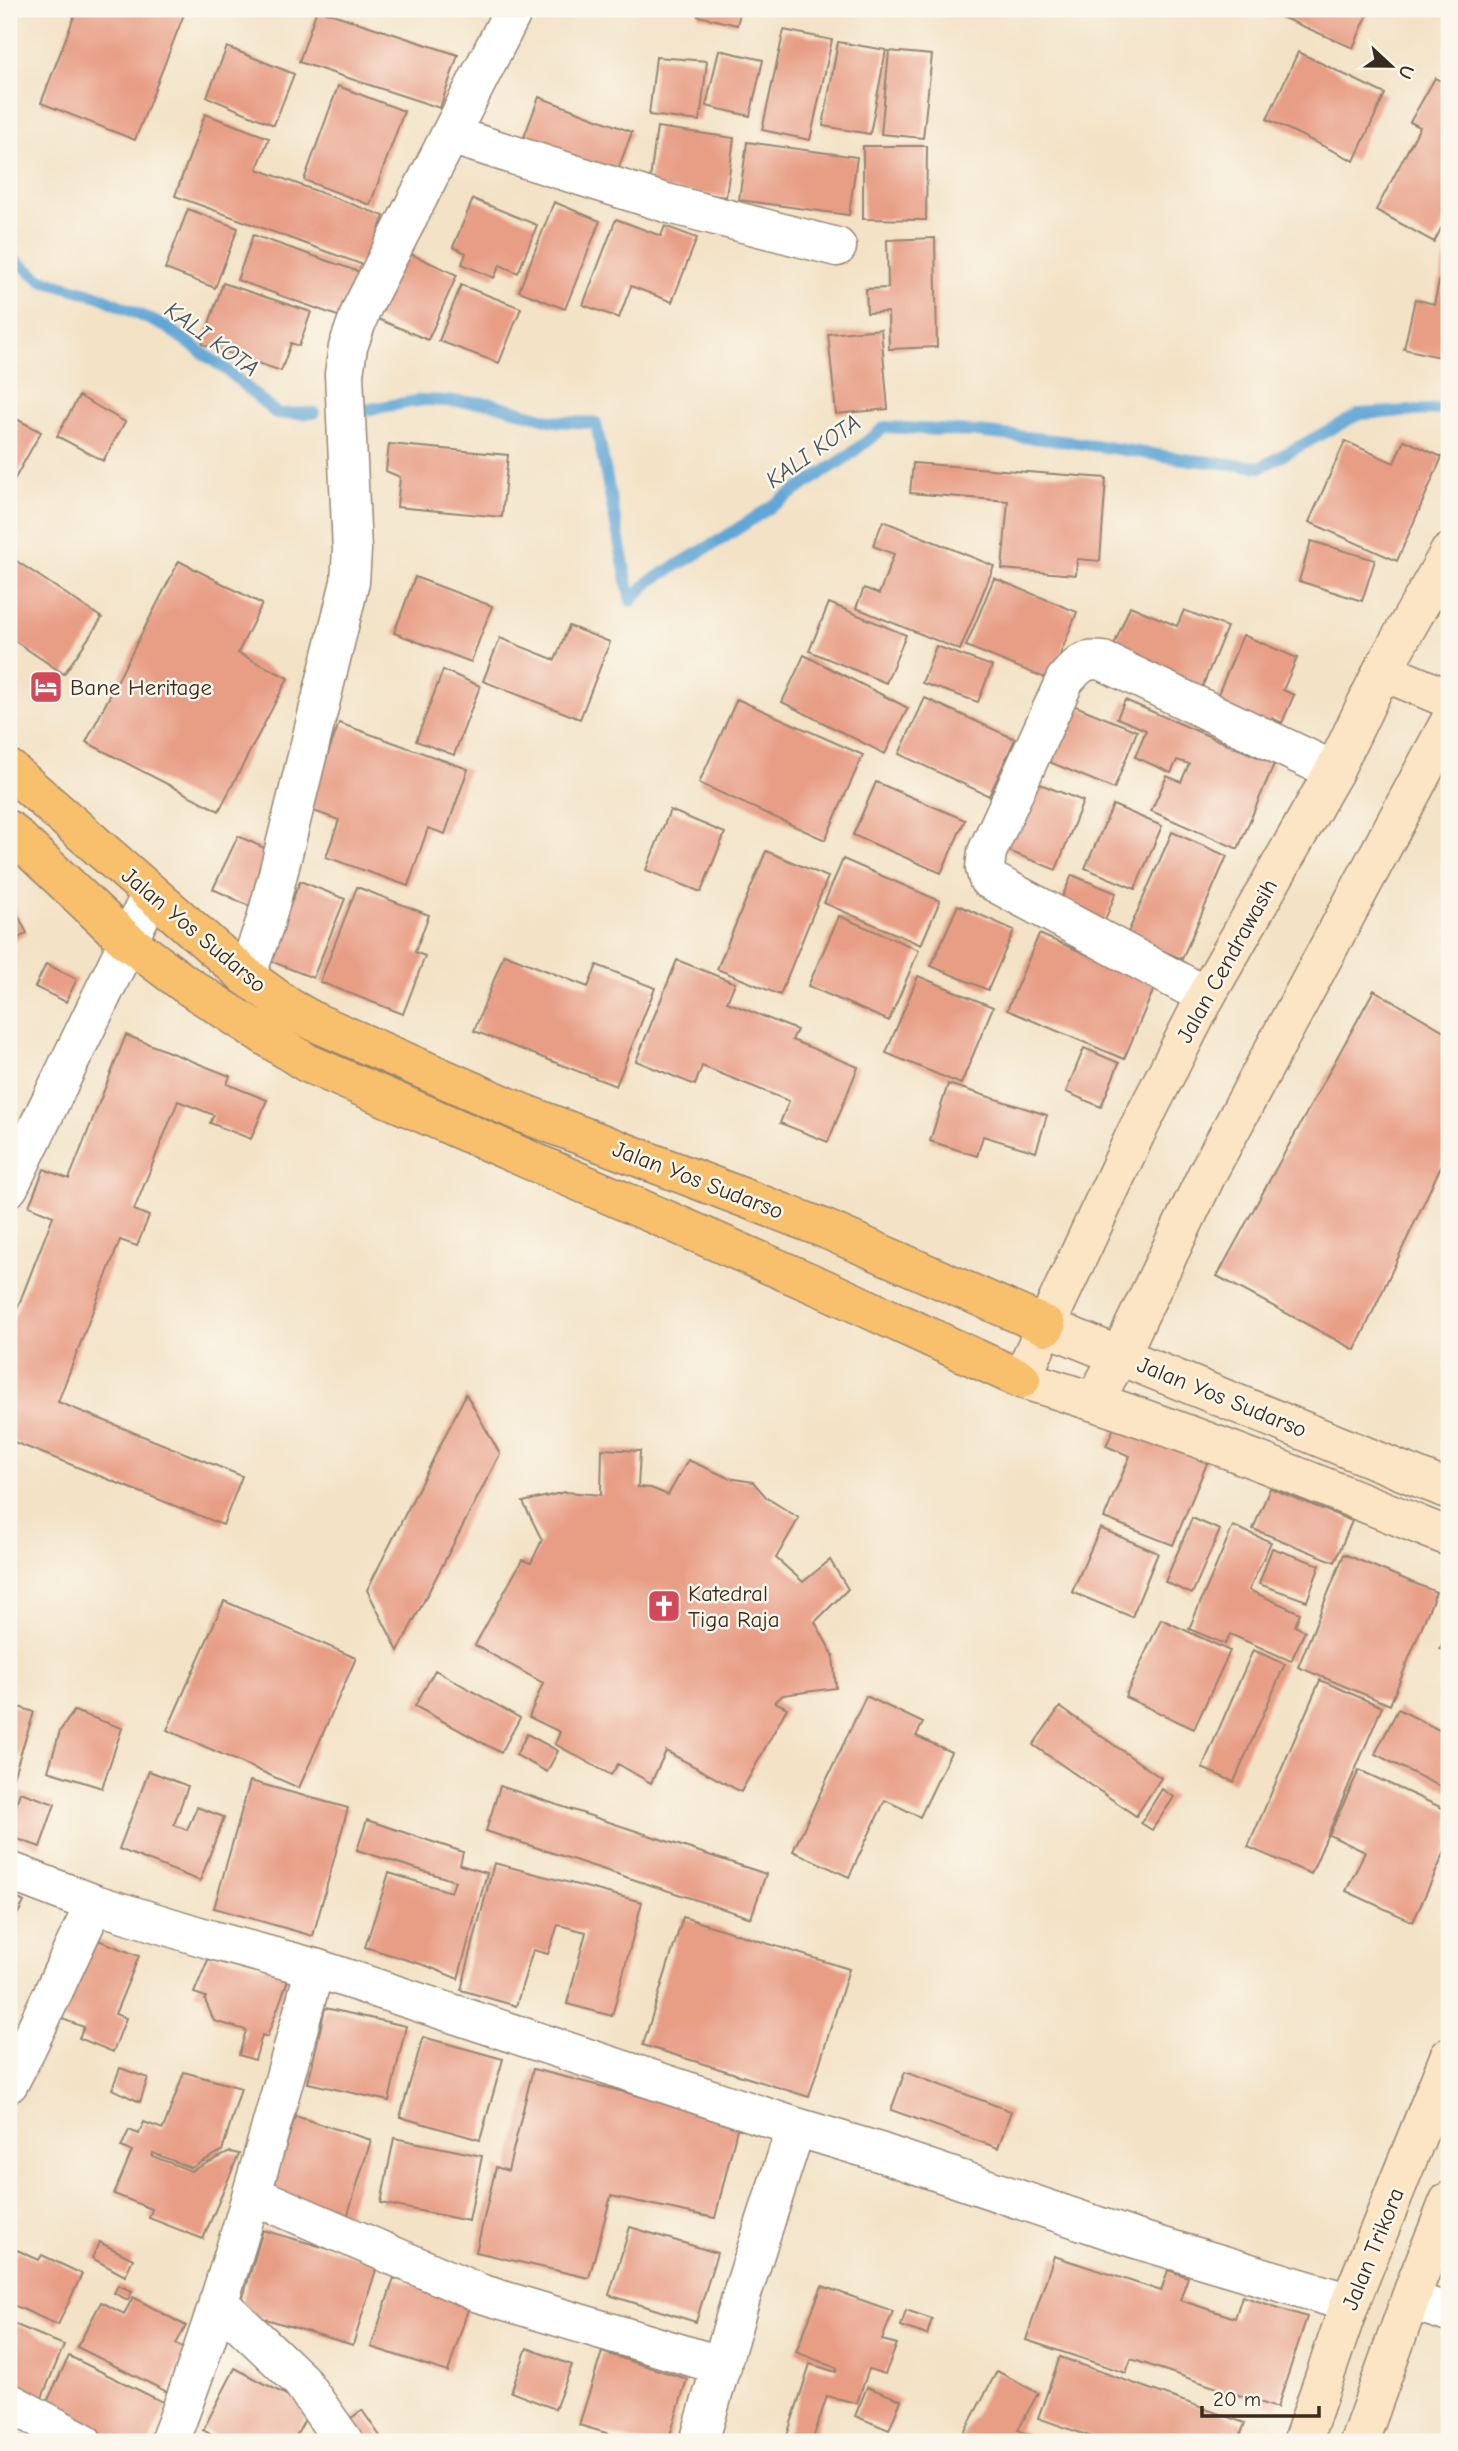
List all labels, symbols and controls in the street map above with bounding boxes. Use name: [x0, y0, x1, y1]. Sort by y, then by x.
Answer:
north arrow: [1356, 32, 1426, 102]
text: U: [1393, 62, 1418, 82]
water label: KALI KOTA: [160, 296, 264, 382]
water label: KALI KOTA: [760, 408, 866, 494]
hotel icon: Bane Heritage: [27, 668, 65, 706]
place label: Bane Heritage: [70, 674, 212, 701]
street label: Jalan Yos Sudarso: [116, 862, 272, 998]
street label: Jalan Cendrawasih: [1171, 874, 1283, 1048]
street label: Jalan Yos Sudarso: [609, 1135, 787, 1225]
street label: Jalan Yos Sudarso: [1133, 1351, 1311, 1443]
place label: Katedral Tiga Raja: [688, 1580, 780, 1633]
church icon: Katedral Tiga Raja: [645, 1587, 683, 1625]
street label: Jalan Trikora: [1336, 2184, 1410, 2314]
scale bar: [1202, 2374, 1320, 2418]
text: 20 m: [1213, 2387, 1261, 2411]

